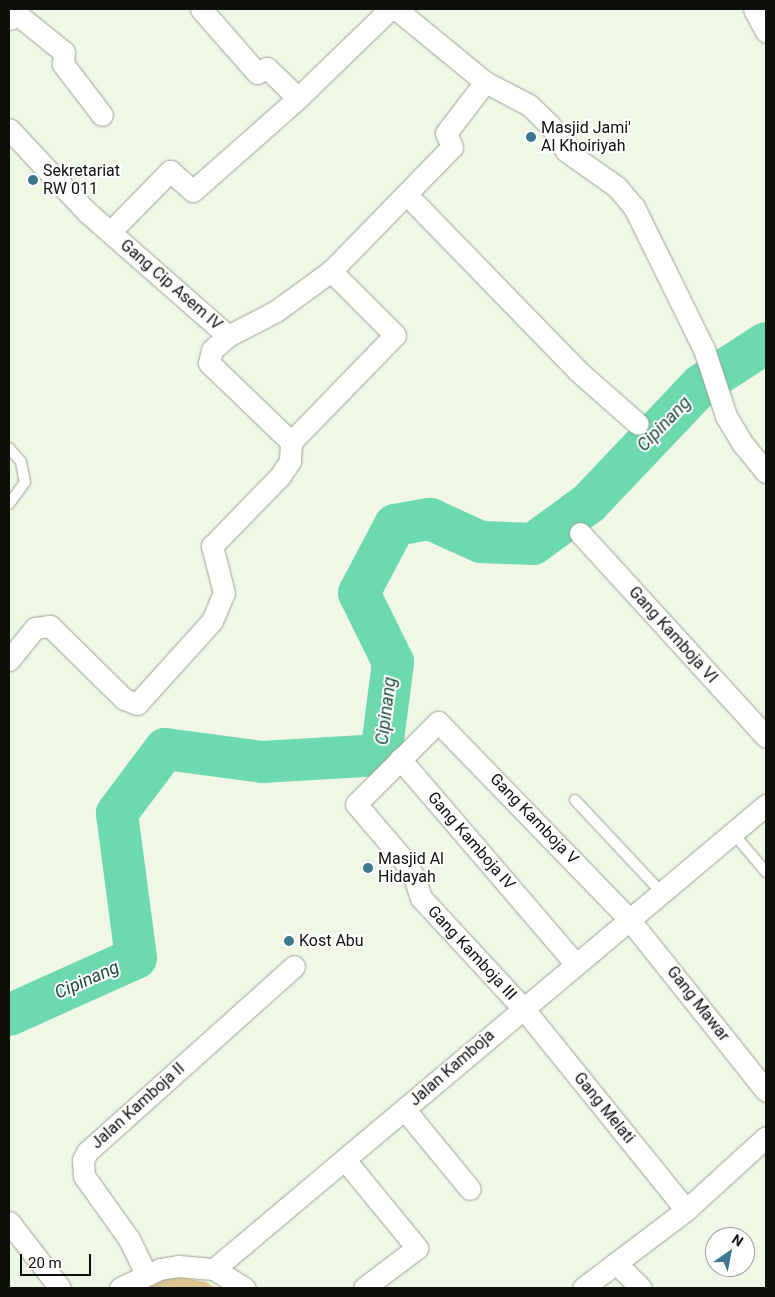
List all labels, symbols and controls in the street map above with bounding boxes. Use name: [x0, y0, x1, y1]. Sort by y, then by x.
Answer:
place label: Masjid Jami' Al Khoiriyah: [541, 118, 631, 156]
marker: Masjid Jami' Al Khoiriyah: [525, 131, 537, 143]
place label: Sekretariat RW 011: [43, 161, 120, 199]
marker: Sekretariat RW 011: [27, 174, 39, 186]
street label: Gang Cip Asem IV: [116, 236, 226, 334]
water label: Cipinang: [633, 392, 695, 456]
street label: Gang Kamboja VI: [625, 583, 721, 687]
water label: Cipinang: [371, 676, 401, 746]
street label: Gang Kamboja V: [486, 770, 582, 868]
street label: Gang Kamboja IV: [423, 788, 519, 894]
place label: Masjid Al Hidayah: [378, 849, 444, 887]
marker: Masjid Al Hidayah: [362, 862, 374, 874]
street label: Gang Kamboja III: [423, 902, 521, 1004]
place label: Kost Abu: [299, 931, 364, 951]
marker: Kost Abu: [283, 935, 295, 947]
water label: Cipinang: [51, 956, 123, 1004]
street label: Gang Mawar: [663, 963, 733, 1045]
street label: Jalan Kamboja: [406, 1026, 498, 1110]
street label: Jalan Kamboja II: [87, 1059, 189, 1153]
street label: Gang Melati: [570, 1069, 638, 1147]
north arrow: [705, 1227, 755, 1277]
text: N: [729, 1231, 746, 1250]
scale bar: [22, 1244, 94, 1276]
text: 20 m: [28, 1254, 62, 1272]

